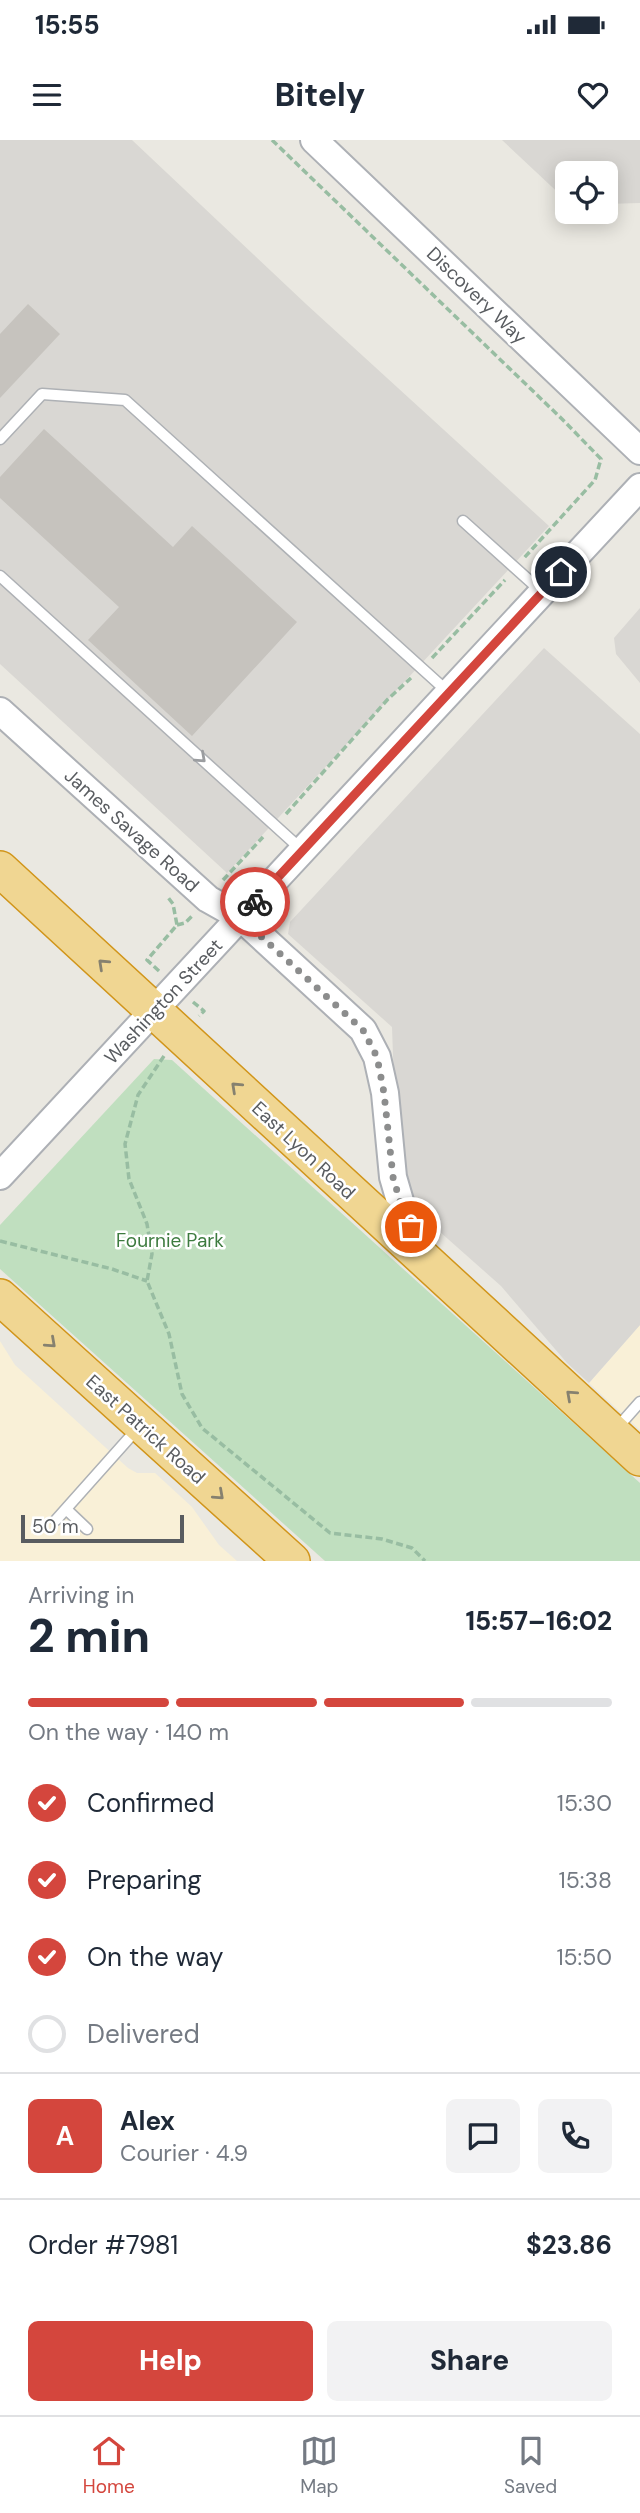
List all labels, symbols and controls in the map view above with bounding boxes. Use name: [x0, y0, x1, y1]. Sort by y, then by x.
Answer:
text: 15:55: [35, 8, 100, 42]
text: Bitely: [275, 74, 365, 116]
icon: menu: [28, 76, 66, 114]
icon: heart: [574, 76, 612, 114]
map controls: [555, 161, 618, 224]
button: locate: [555, 161, 618, 224]
street label: Discovery Way: [421, 241, 532, 350]
pin: [531, 542, 591, 602]
icon: home: [542, 553, 580, 591]
one-way arrow: [193, 750, 206, 762]
street label: James Savage Road: [59, 763, 204, 898]
courier: [220, 867, 290, 937]
icon: bike: [236, 883, 274, 921]
street label: Washington Street: [99, 933, 228, 1069]
one-way arrow: [98, 960, 111, 973]
one-way arrow: [231, 1083, 244, 1095]
street label: East Lyon Road: [247, 1096, 361, 1205]
pin: [381, 1197, 441, 1257]
icon: bag: [392, 1208, 430, 1246]
park label: Fournie Park: [116, 1228, 224, 1253]
one-way arrow: [43, 1335, 56, 1347]
street label: East Patrick Road: [81, 1369, 211, 1490]
one-way arrow: [566, 1391, 579, 1404]
one-way arrow: [211, 1487, 224, 1499]
scale bar: [21, 1512, 184, 1544]
text: 50 m: [32, 1514, 79, 1539]
text: Arriving in: [28, 1580, 134, 1610]
text: 15:57–16:02: [465, 1604, 612, 1638]
text: 2 min: [28, 1606, 150, 1666]
text: On the way · 140 m: [28, 1717, 229, 1747]
icon: check: [28, 1784, 66, 1822]
text: Confirmed: [87, 1786, 214, 1820]
text: 15:30: [557, 1788, 612, 1818]
icon: check: [28, 1861, 66, 1899]
text: Preparing: [87, 1863, 202, 1897]
text: 15:38: [559, 1865, 612, 1895]
icon: check: [28, 1938, 66, 1976]
text: On the way: [87, 1940, 223, 1974]
text: 15:50: [556, 1942, 612, 1972]
text: Delivered: [87, 2017, 200, 2051]
button: chat: [446, 2099, 520, 2173]
button: phone: [538, 2099, 612, 2173]
text: Alex: [120, 2104, 175, 2138]
text: A: [56, 2119, 74, 2153]
text: Courier · 4.9: [120, 2138, 248, 2168]
text: Order #7981: [28, 2228, 178, 2262]
text: $23.86: [526, 2228, 612, 2262]
button: Help: [28, 2321, 313, 2401]
button: Share: [327, 2321, 612, 2401]
tab: Home: [83, 2432, 135, 2499]
tab: Map: [300, 2432, 338, 2499]
tab: Saved: [504, 2432, 557, 2499]

